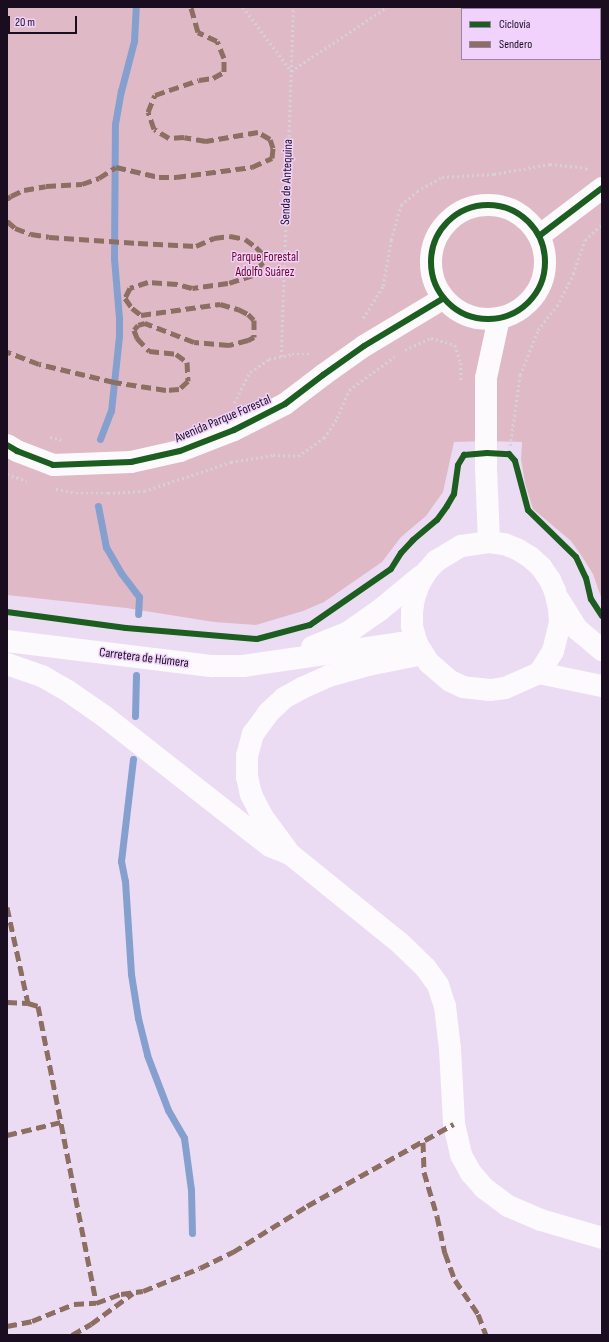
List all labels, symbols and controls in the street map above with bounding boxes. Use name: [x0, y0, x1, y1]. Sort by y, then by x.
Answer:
scale bar: [10, 8, 79, 34]
legend: [461, 8, 601, 60]
text: 20 m: [15, 15, 35, 30]
text: Ciclovía: [499, 17, 530, 32]
text: Sendero: [499, 37, 532, 52]
street label: Senda de Antequina: [278, 139, 296, 225]
park label: Parque Forestal Adolfo Suárez: [232, 250, 298, 281]
street label: Avenida Parque Forestal: [173, 392, 273, 446]
street label: Carretera de Húmera: [98, 645, 190, 671]

